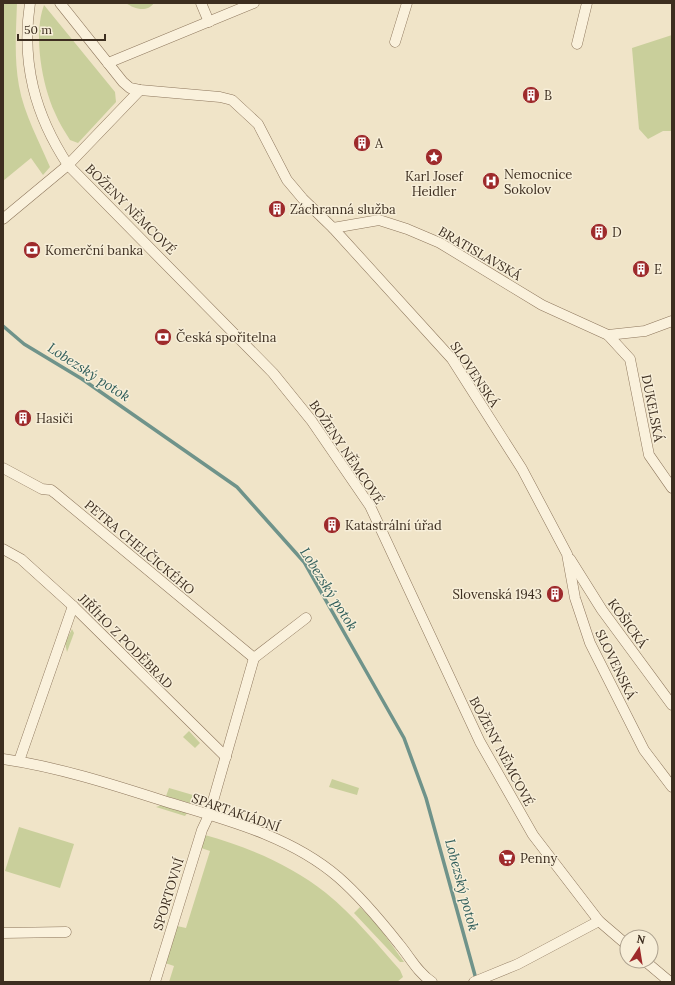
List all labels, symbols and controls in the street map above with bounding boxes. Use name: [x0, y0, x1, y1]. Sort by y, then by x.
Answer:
scale bar: [18, 16, 105, 42]
text: 50 m: [24, 22, 52, 37]
building icon: B: [521, 85, 541, 105]
place label: B: [544, 87, 552, 104]
building icon: A: [352, 133, 372, 153]
place label: A: [374, 135, 384, 152]
place icon: Karl Josef Heidler: [424, 147, 444, 167]
street label: BOŽENY NĚMCOVÉ: [82, 160, 180, 258]
place label: Nemocnice Sokolov: [504, 166, 572, 198]
place label: Karl Josef Heidler: [405, 168, 465, 200]
hospital icon: Nemocnice Sokolov: [481, 171, 501, 191]
building icon: Záchranná služba: [267, 199, 287, 219]
place label: Záchranná služba: [290, 201, 396, 218]
building icon: D: [589, 222, 609, 242]
street label: BRATISLAVSKÁ: [435, 223, 525, 284]
place label: D: [612, 224, 622, 241]
bank icon: Komerční banka: [22, 240, 42, 260]
place label: Komerční banka: [45, 242, 144, 259]
building icon: E: [631, 259, 651, 279]
place label: E: [654, 261, 662, 278]
bank icon: Česká spořitelna: [153, 327, 173, 347]
place label: Česká spořitelna: [176, 328, 277, 346]
street label: SLOVENSKÁ: [446, 338, 503, 411]
water label: Lobezský potok: [44, 339, 134, 405]
street label: DUKELSKÁ: [638, 373, 668, 444]
street label: BOŽENY NĚMCOVÉ: [306, 397, 388, 507]
building icon: Hasiči: [13, 408, 33, 428]
place label: Hasiči: [36, 410, 73, 427]
street label: PETRA CHELČICKÉHO: [81, 495, 199, 599]
building icon: Katastrální úřad: [322, 515, 342, 535]
place label: Katastrální úřad: [345, 517, 442, 534]
water label: Lobezský potok: [296, 544, 362, 634]
building icon: Slovenská 1943: [545, 584, 565, 604]
place label: Slovenská 1943: [452, 586, 542, 603]
street label: JIŘÍHO Z PODĚBRAD: [74, 589, 178, 693]
street label: KOŠICKÁ: [604, 595, 652, 652]
street label: SLOVENSKÁ: [591, 626, 640, 703]
street label: BOŽENY NĚMCOVÉ: [465, 693, 539, 809]
street label: SPARTAKIÁDNÍ: [189, 789, 283, 836]
water label: Lobezský potok: [441, 837, 483, 933]
supermarket icon: Penny: [497, 848, 517, 868]
place label: Penny: [520, 850, 557, 867]
street label: SPORTOVNÍ: [149, 855, 188, 932]
north arrow: [619, 929, 659, 969]
text: N: [635, 931, 647, 947]

